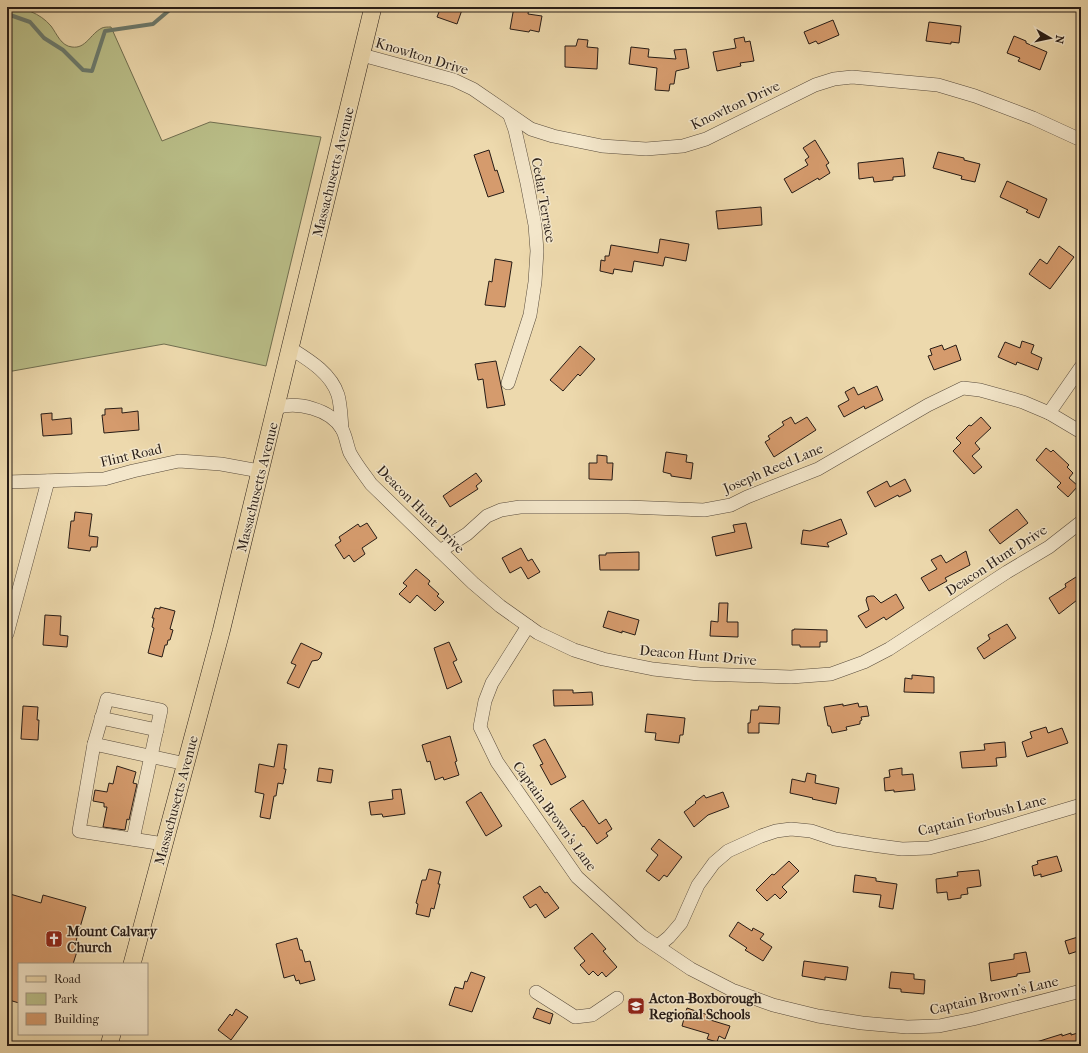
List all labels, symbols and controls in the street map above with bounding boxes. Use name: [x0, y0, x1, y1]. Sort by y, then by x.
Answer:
north arrow: [1030, 18, 1070, 58]
street label: Knowlton Drive: [373, 34, 471, 79]
text: N: [1052, 34, 1066, 45]
street label: Knowlton Drive: [688, 77, 783, 134]
street label: Massachusetts Avenue: [309, 105, 358, 239]
street label: Cedar Terrace: [528, 156, 559, 244]
street label: Massachusetts Avenue: [233, 420, 282, 554]
street label: Flint Road: [99, 440, 164, 471]
street label: Joseph Reed Lane: [720, 440, 826, 498]
street label: Deacon Hunt Drive: [373, 462, 468, 557]
street label: Deacon Hunt Drive: [942, 521, 1050, 600]
street label: Deacon Hunt Drive: [639, 642, 757, 669]
street label: Massachusetts Avenue: [151, 734, 202, 867]
street label: Captain Brown's Lane: [509, 758, 600, 875]
street label: Captain Forbush Lane: [916, 791, 1048, 840]
place label: Mount Calvary Church: [66, 923, 158, 956]
church icon: Mount Calvary Church: [44, 929, 64, 949]
legend: [18, 963, 148, 1035]
text: Road: [54, 972, 81, 986]
street label: Captain Brown's Lane: [928, 972, 1060, 1019]
place label: Acton-Boxborough Regional Schools: [648, 990, 763, 1023]
text: Park: [54, 992, 79, 1006]
school or university icon: Acton-Boxborough Regional Schools: [626, 996, 646, 1016]
text: Building: [54, 1012, 99, 1026]

